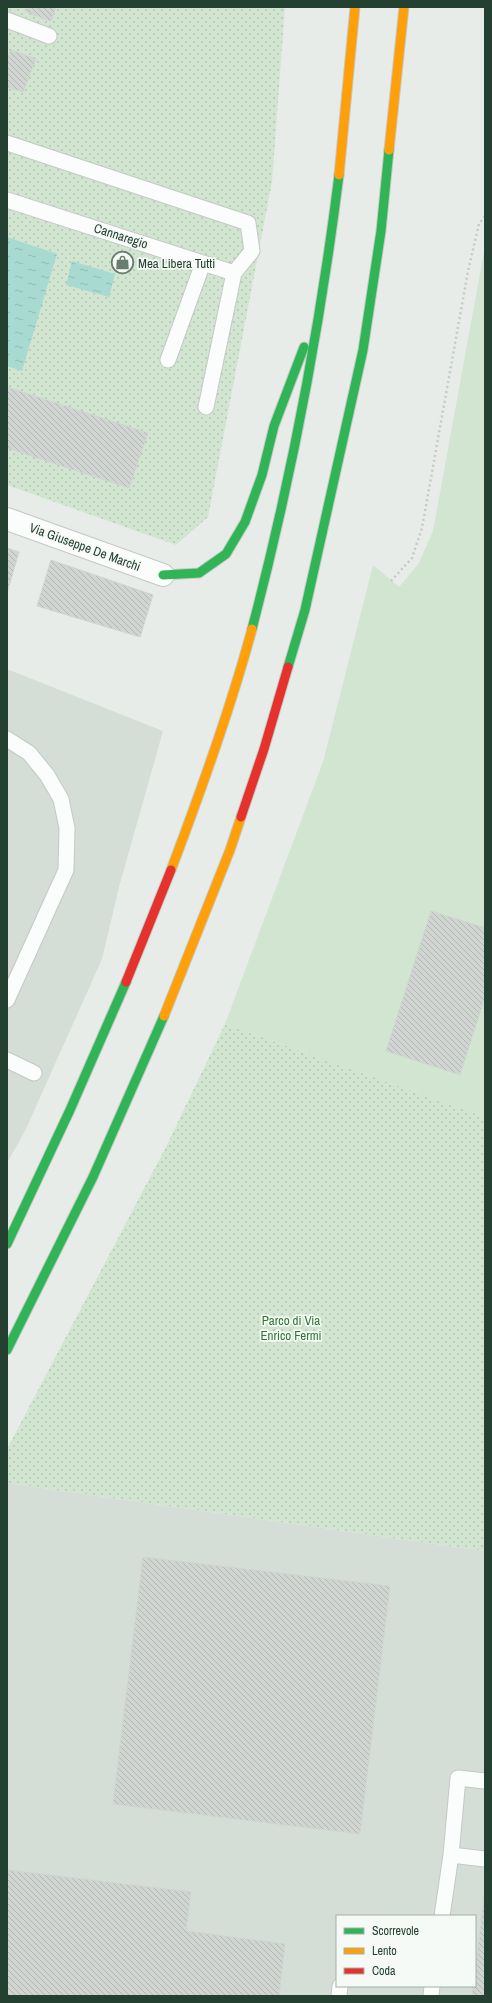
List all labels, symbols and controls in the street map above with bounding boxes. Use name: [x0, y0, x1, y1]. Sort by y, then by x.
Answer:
street label: Cannaregio: [92, 219, 150, 253]
shop icon: Mea Libera Tutti: [109, 250, 135, 276]
place label: Mea Libera Tutti: [138, 255, 215, 272]
street label: Via Giuseppe De Marchi: [27, 519, 143, 575]
park label: Parco di Via Enrico Fermi: [260, 1312, 322, 1344]
legend: [336, 1915, 476, 1987]
text: Scorrevole: [372, 1923, 419, 1939]
text: Lento: [372, 1943, 397, 1959]
text: Coda: [372, 1963, 396, 1979]

